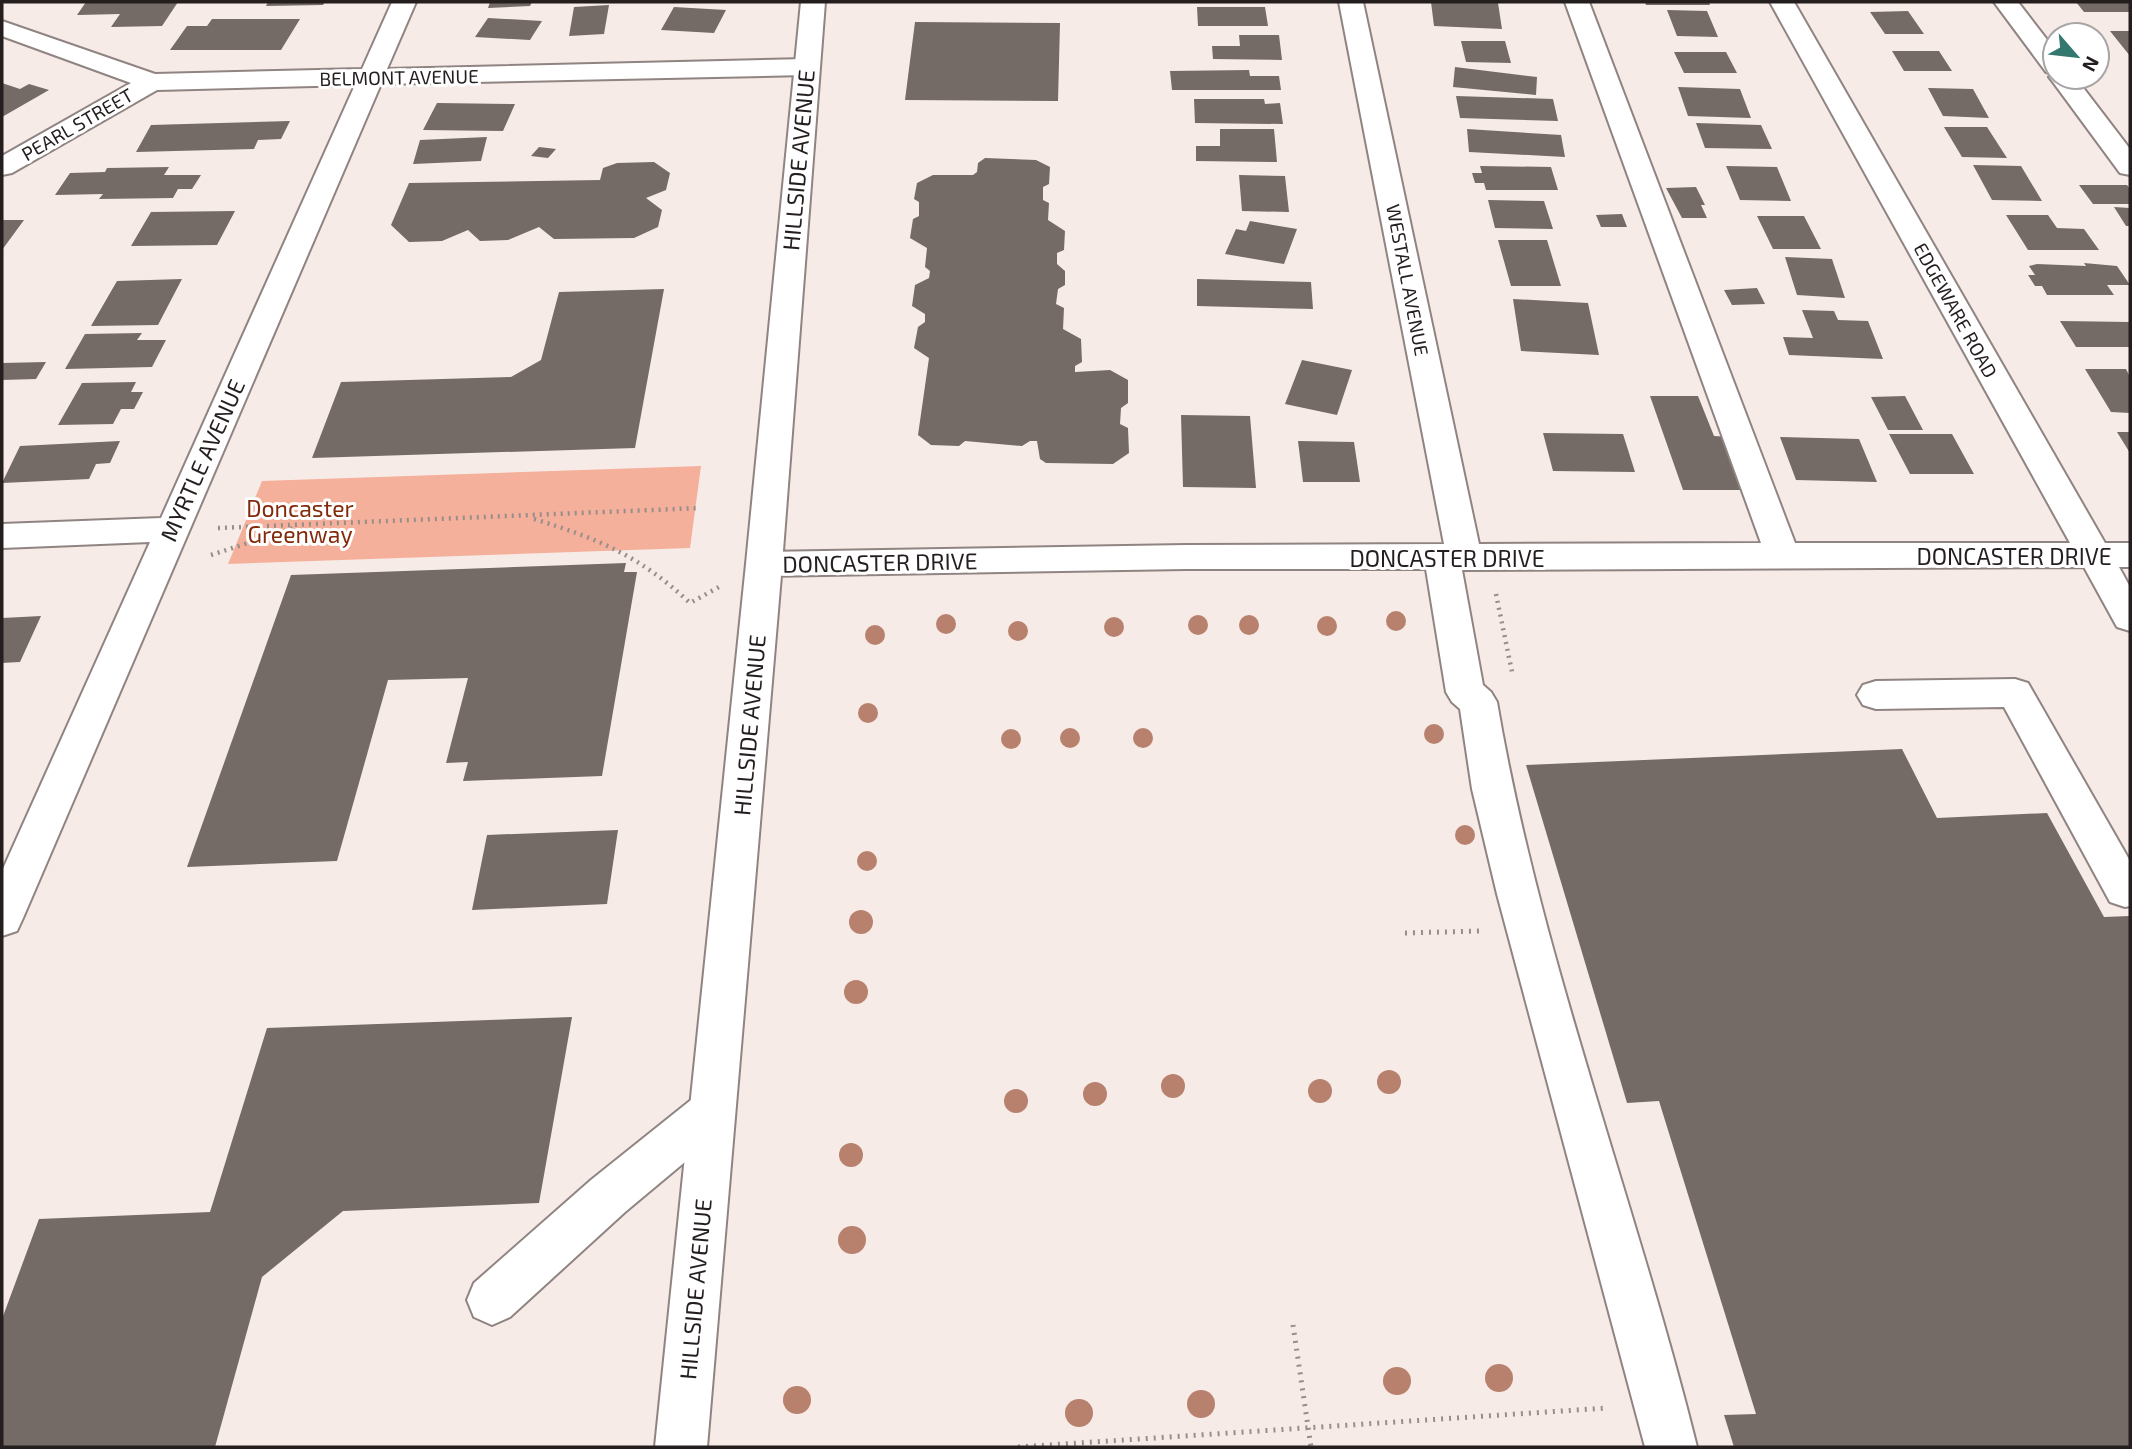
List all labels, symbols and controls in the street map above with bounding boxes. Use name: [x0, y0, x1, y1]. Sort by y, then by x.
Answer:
north arrow: [2041, 21, 2111, 91]
text: N: [2078, 53, 2105, 76]
street label: BELMONT AVENUE: [319, 64, 479, 90]
street label: HILLSIDE AVENUE: [776, 68, 820, 252]
street label: PEARL STREET: [17, 83, 137, 165]
street label: WESTALL AVENUE: [1382, 202, 1434, 358]
street label: EDGEWARE ROAD: [1909, 239, 2003, 381]
street label: MYRTLE AVENUE: [154, 375, 250, 545]
park label: Doncaster Greenway: [246, 494, 354, 548]
street label: DONCASTER DRIVE: [1916, 542, 2112, 570]
street label: DONCASTER DRIVE: [1349, 544, 1545, 572]
street label: DONCASTER DRIVE: [782, 546, 978, 578]
street label: HILLSIDE AVENUE: [727, 633, 771, 817]
street label: HILLSIDE AVENUE: [673, 1197, 717, 1381]

